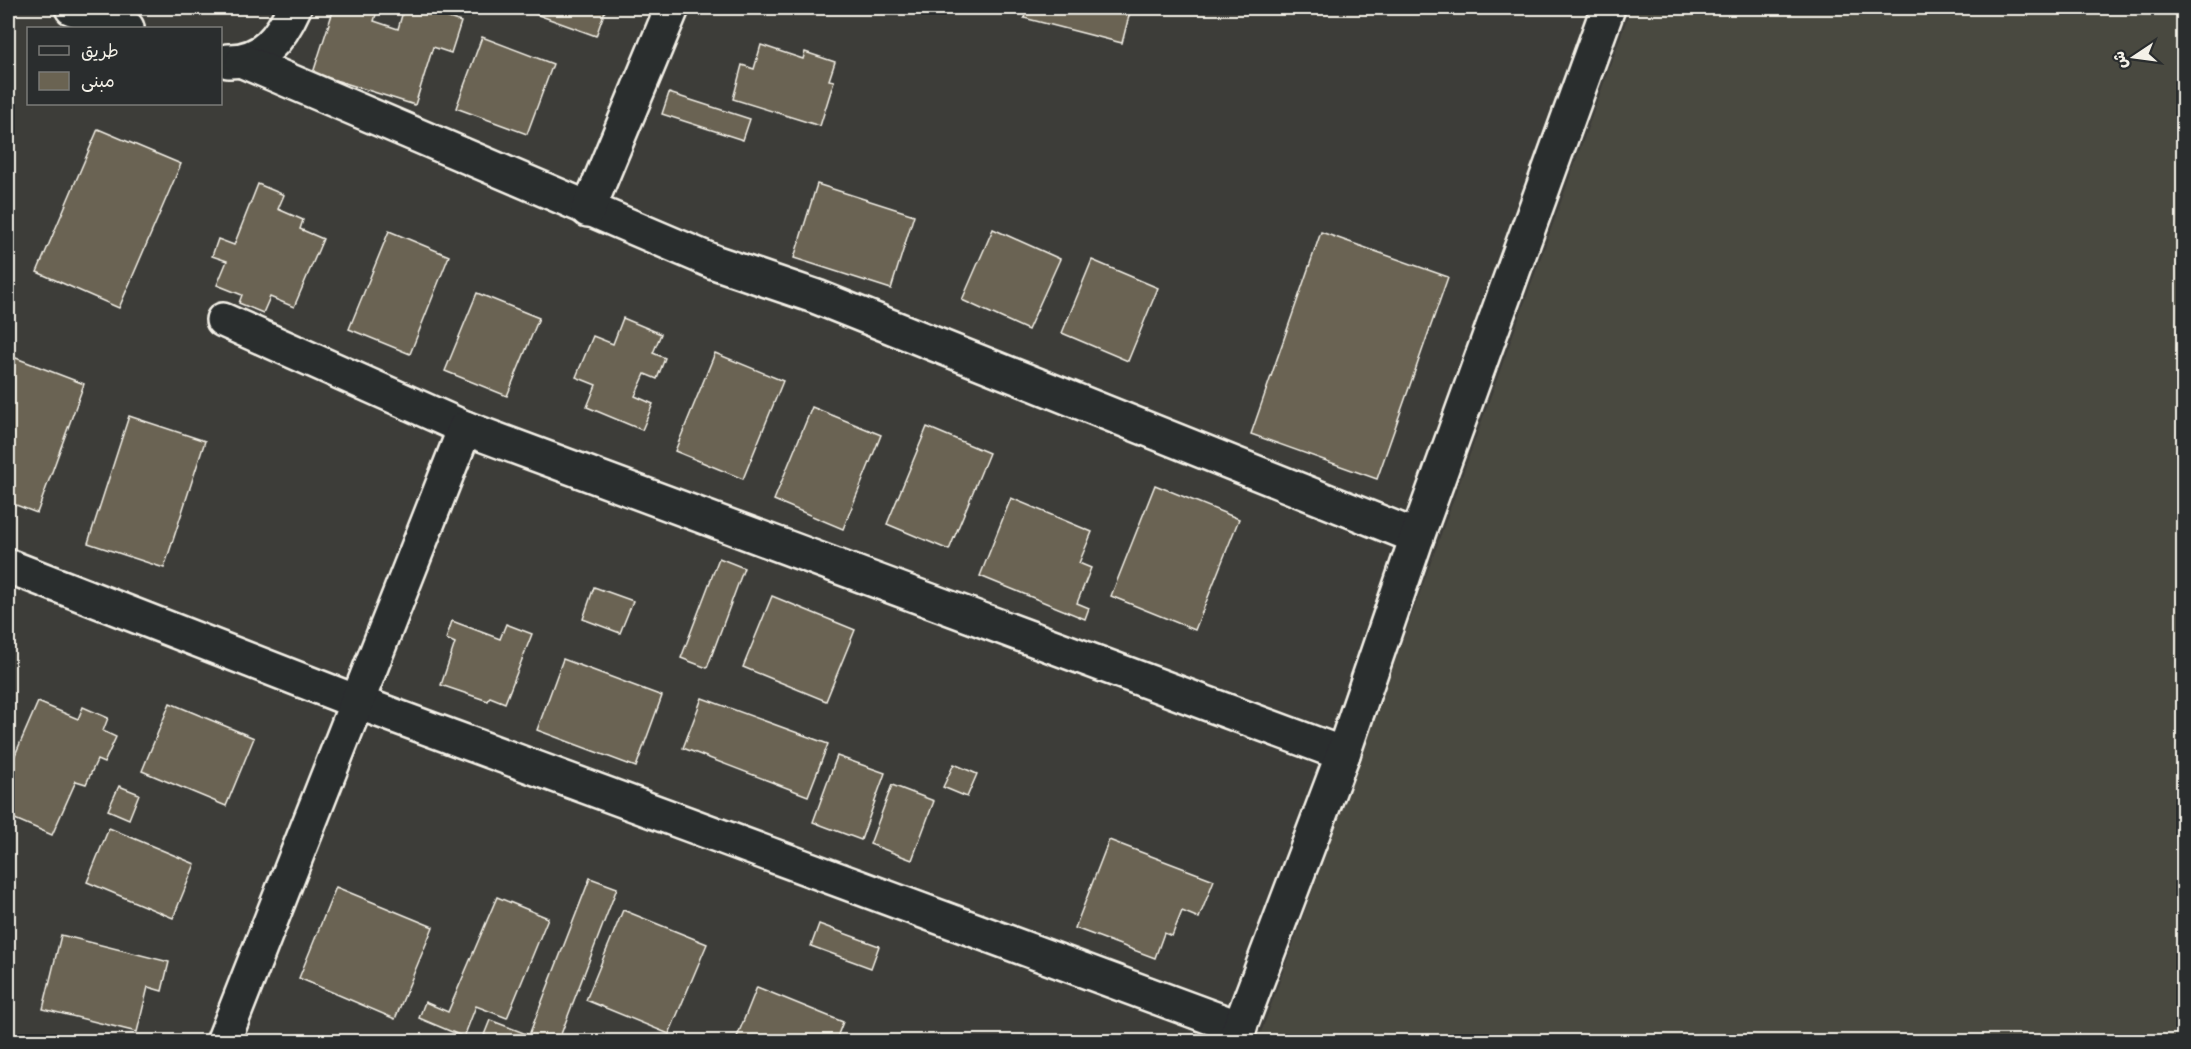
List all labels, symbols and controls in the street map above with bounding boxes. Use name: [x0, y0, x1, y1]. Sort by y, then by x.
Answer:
legend: [27, 27, 222, 105]
north arrow: [2104, 27, 2164, 87]
text: طريق: [81, 40, 119, 64]
text: ش: [2109, 49, 2133, 71]
text: مبنى: [81, 70, 115, 94]

